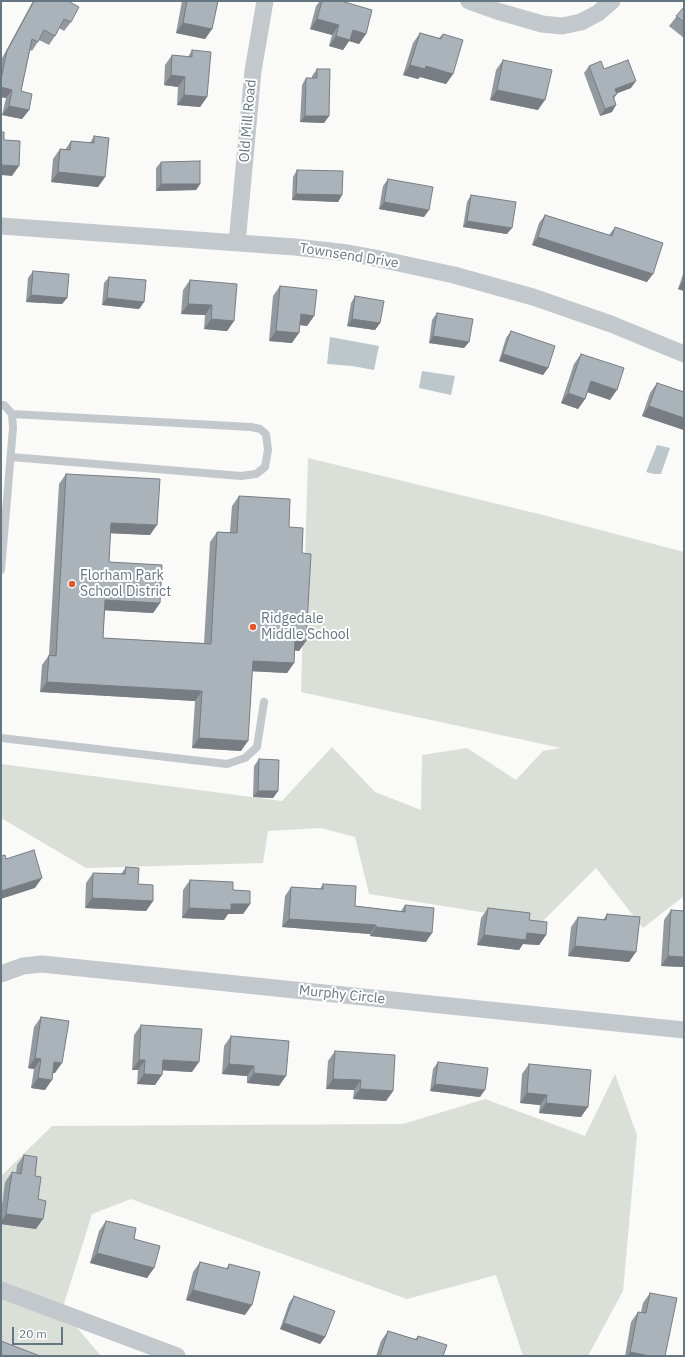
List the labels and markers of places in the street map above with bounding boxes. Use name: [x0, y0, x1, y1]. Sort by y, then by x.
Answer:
place label: Florham Park School District: [80, 568, 171, 600]
marker: Florham Park School District: [67, 579, 77, 589]
place label: Ridgedale Middle School: [261, 611, 350, 644]
marker: Ridgedale Middle School: [248, 622, 258, 632]

